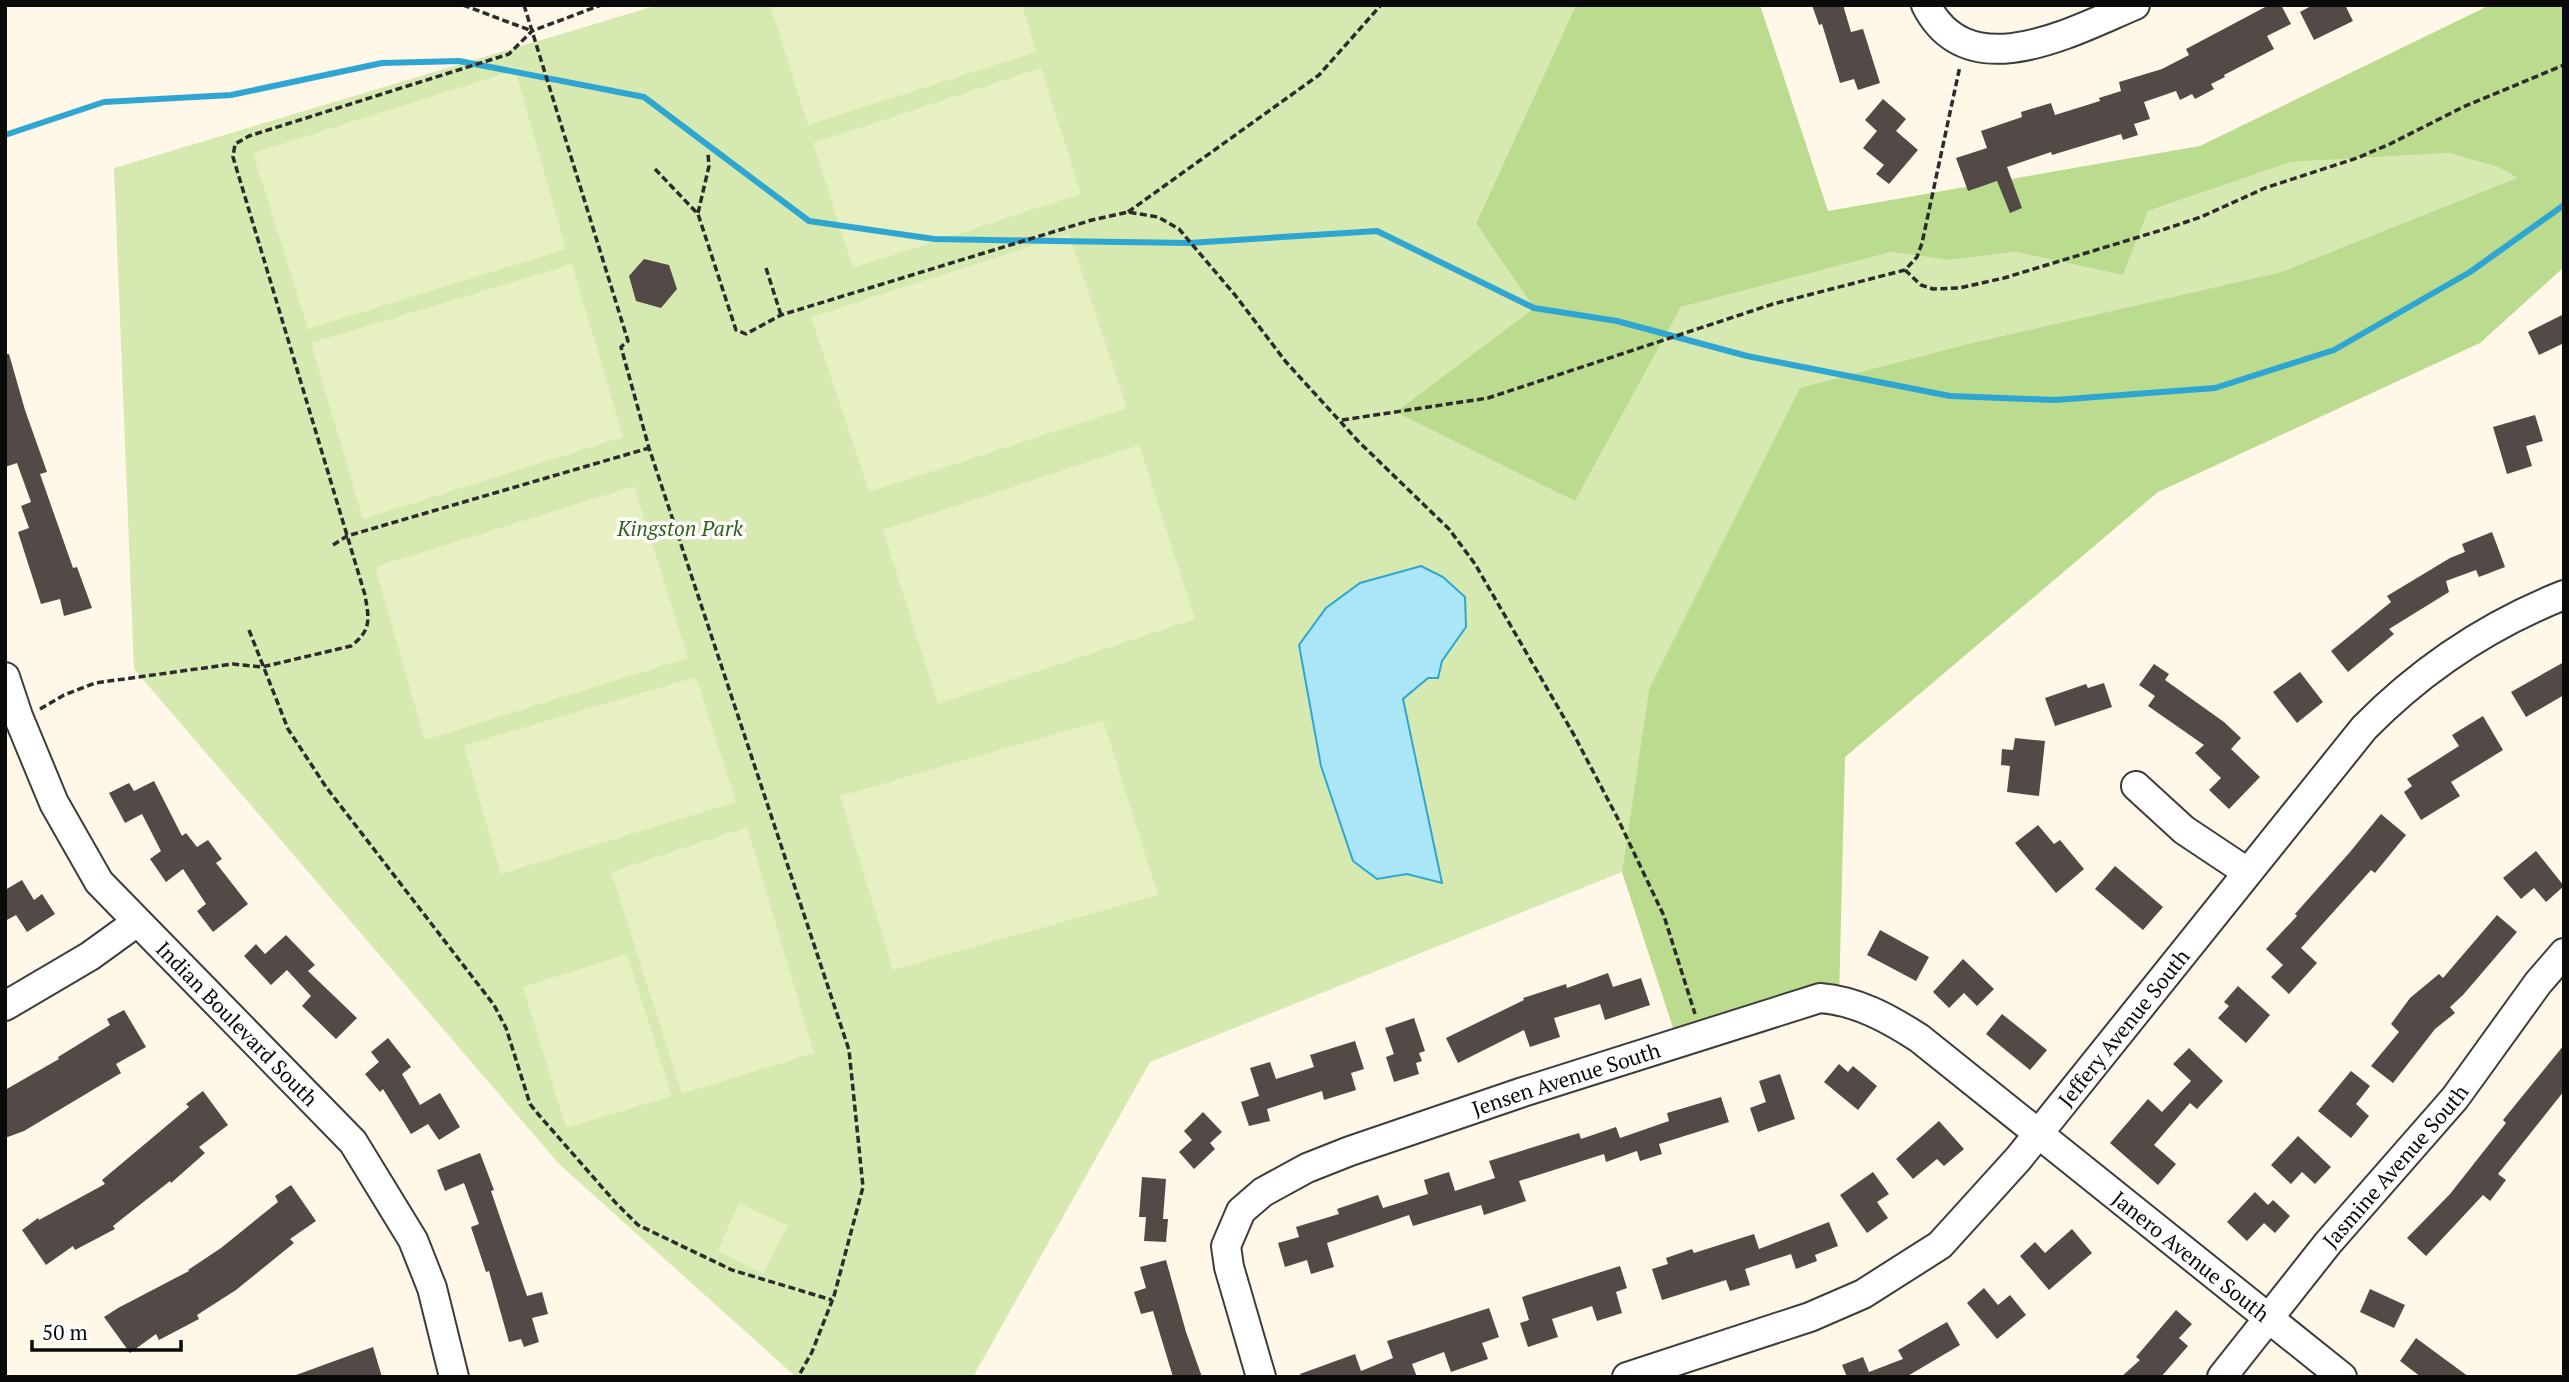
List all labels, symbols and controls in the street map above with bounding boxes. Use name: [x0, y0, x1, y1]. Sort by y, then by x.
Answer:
park label: Kingston Park: [616, 514, 744, 542]
street label: Indian Boulevard South: [150, 935, 324, 1112]
street label: Jeffery Avenue South: [2051, 943, 2195, 1113]
street label: Jensen Avenue South: [1468, 1036, 1664, 1122]
street label: Jasmine Avenue South: [2316, 1079, 2474, 1254]
street label: Janero Avenue South: [2106, 1184, 2276, 1328]
scale bar: [32, 1308, 180, 1352]
text: 50 m: [42, 1318, 88, 1346]

